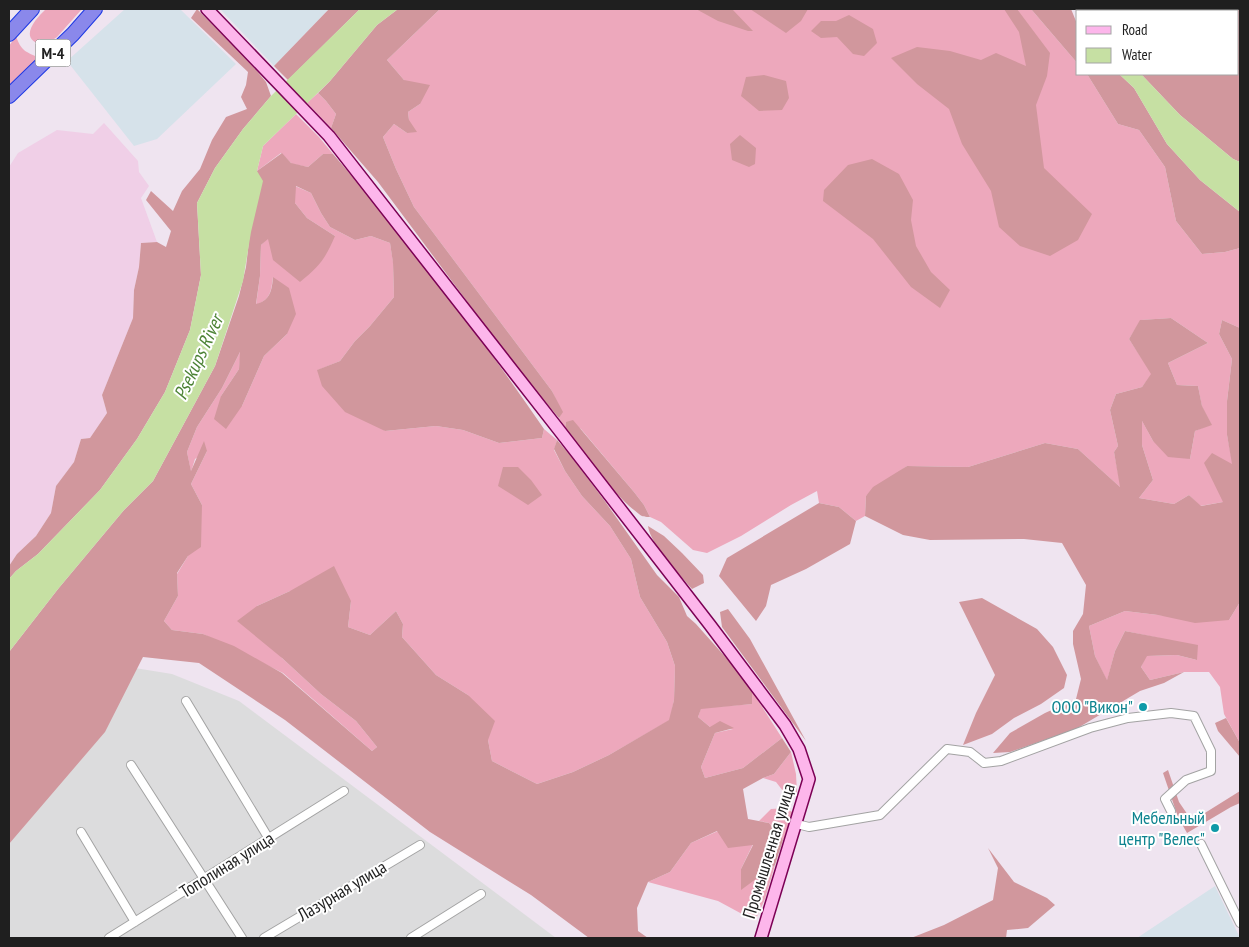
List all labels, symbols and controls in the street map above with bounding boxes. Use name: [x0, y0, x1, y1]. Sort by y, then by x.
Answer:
legend: [1076, 10, 1239, 75]
text: Road: [1122, 20, 1148, 39]
road number: М-4: [36, 40, 70, 66]
text: Water: [1122, 45, 1153, 64]
water label: Psekups River: [168, 308, 229, 403]
place label: ООО "Викон": [1051, 695, 1133, 718]
marker: ООО "Викон": [1137, 701, 1149, 713]
street label: Промышленная улица: [737, 781, 800, 921]
place label: Мебельный центр "Велес": [1119, 806, 1205, 850]
marker: Мебельный центр "Велес": [1209, 822, 1221, 834]
street label: Тополиная улица: [175, 826, 278, 903]
street label: Лазурная улица: [292, 855, 390, 927]

